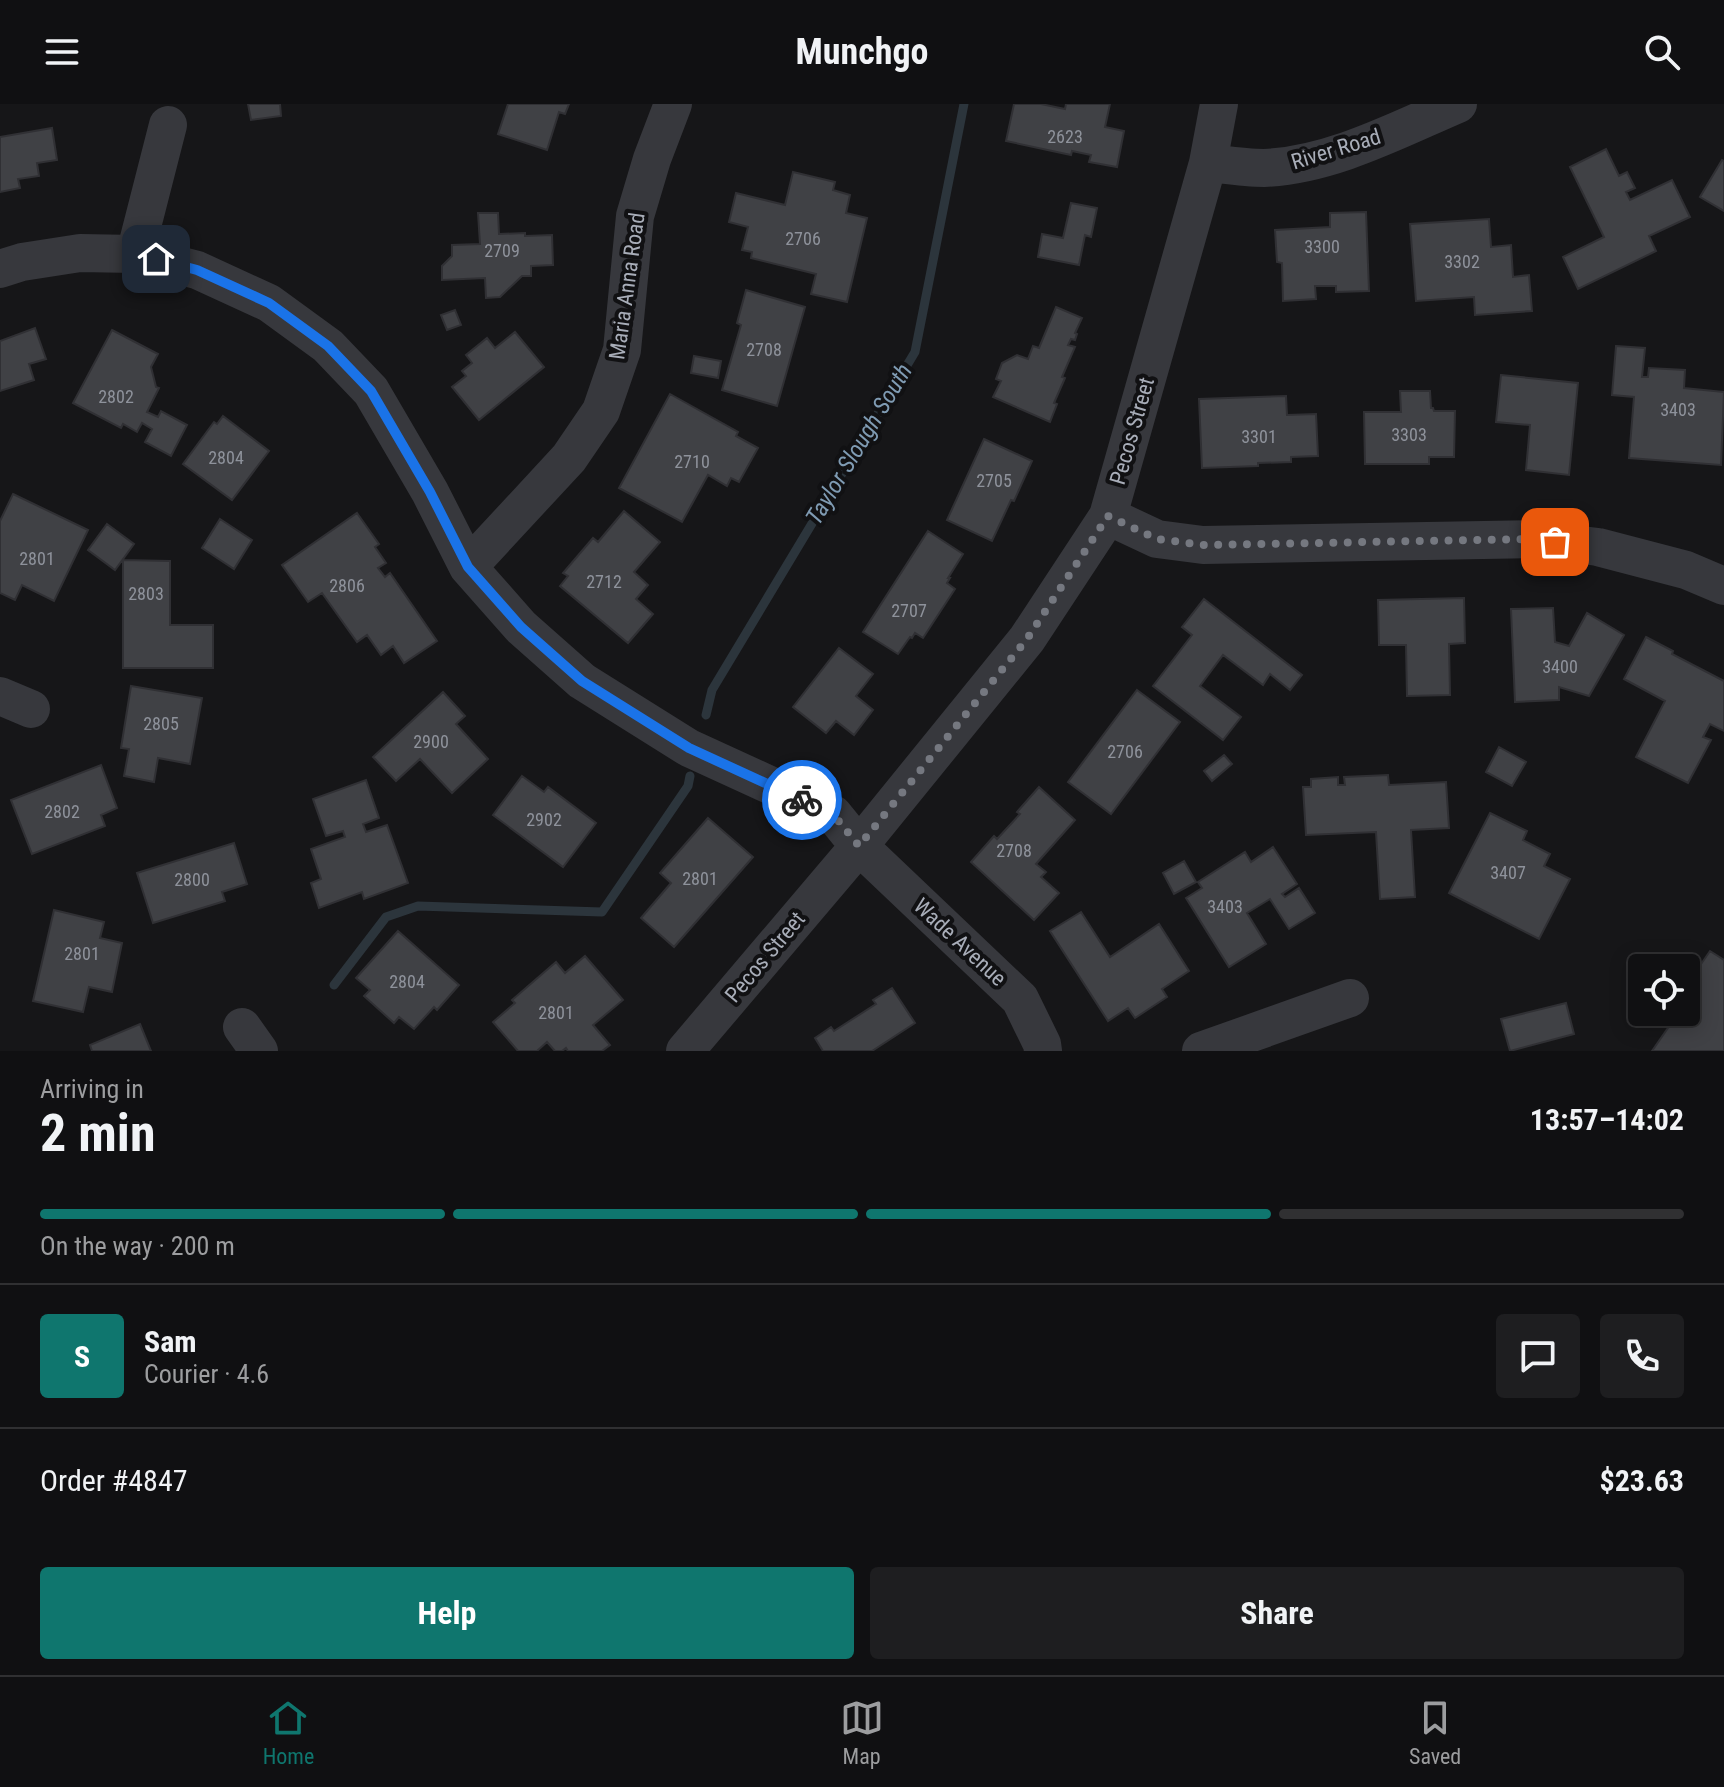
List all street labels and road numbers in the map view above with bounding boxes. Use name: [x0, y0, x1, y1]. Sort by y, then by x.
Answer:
street label: River Road: [1288, 124, 1384, 174]
street label: Maria Anna Road: [604, 211, 650, 361]
street label: Pecos Street: [1105, 375, 1159, 487]
street label: Wade Avenue: [909, 893, 1011, 991]
street label: Pecos Street: [720, 907, 810, 1007]

